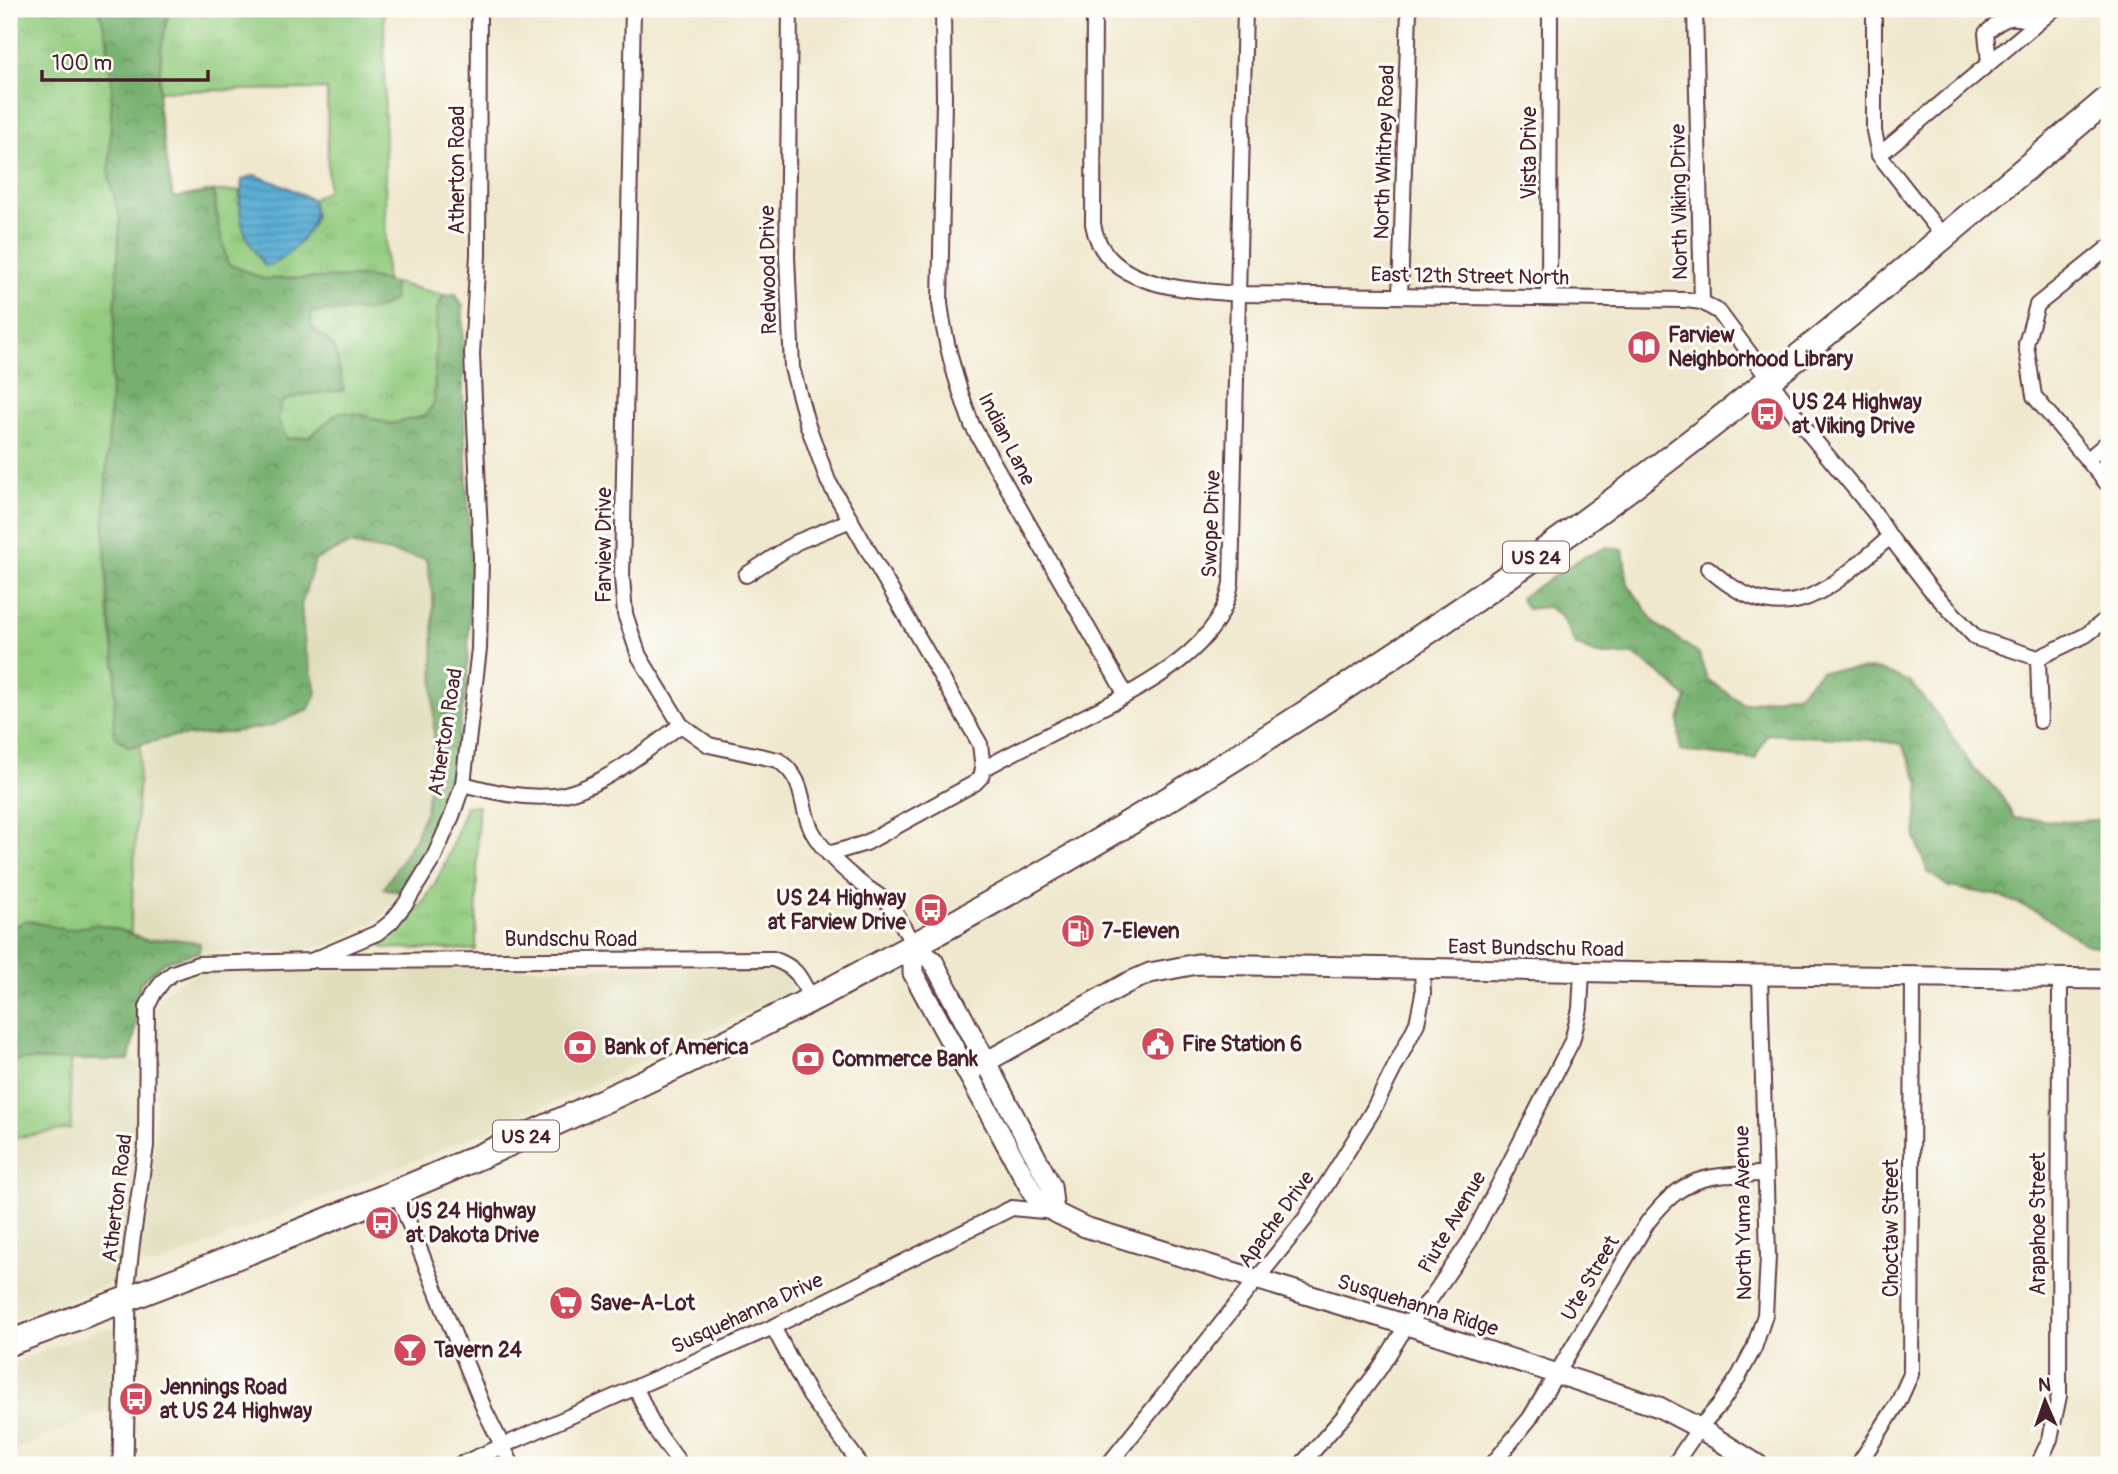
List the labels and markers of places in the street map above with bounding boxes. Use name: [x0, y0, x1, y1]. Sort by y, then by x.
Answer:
place label: Farview Neighborhood Library: [1668, 322, 1853, 373]
library icon: Farview Neighborhood Library: [1625, 328, 1663, 366]
place label: US 24 Highway at Viking Drive: [1792, 389, 1922, 440]
bus stop icon: US 24 Highway at Viking Drive: [1748, 395, 1786, 433]
place label: US 24 Highway at Farview Drive: [768, 885, 907, 936]
bus stop icon: US 24 Highway at Farview Drive: [912, 891, 950, 929]
fuel station icon: 7-Eleven: [1059, 912, 1097, 950]
place label: 7-Eleven: [1102, 918, 1180, 945]
public building icon: Fire Station 6: [1139, 1025, 1177, 1063]
bank icon: Bank of America: [561, 1028, 599, 1066]
place label: Fire Station 6: [1182, 1031, 1302, 1058]
place label: Bank of America: [604, 1034, 749, 1061]
bank icon: Commerce Bank: [789, 1040, 827, 1078]
place label: Commerce Bank: [832, 1046, 978, 1073]
place label: US 24 Highway at Dakota Drive: [406, 1198, 539, 1249]
bus stop icon: US 24 Highway at Dakota Drive: [363, 1204, 401, 1242]
supermarket icon: Save-A-Lot: [547, 1284, 585, 1322]
place label: Save-A-Lot: [590, 1290, 695, 1317]
bar icon: Tavern 24: [391, 1331, 429, 1369]
place label: Tavern 24: [433, 1337, 523, 1364]
place label: Jennings Road at US 24 Highway: [160, 1374, 312, 1425]
bus stop icon: Jennings Road at US 24 Highway: [117, 1380, 155, 1418]

